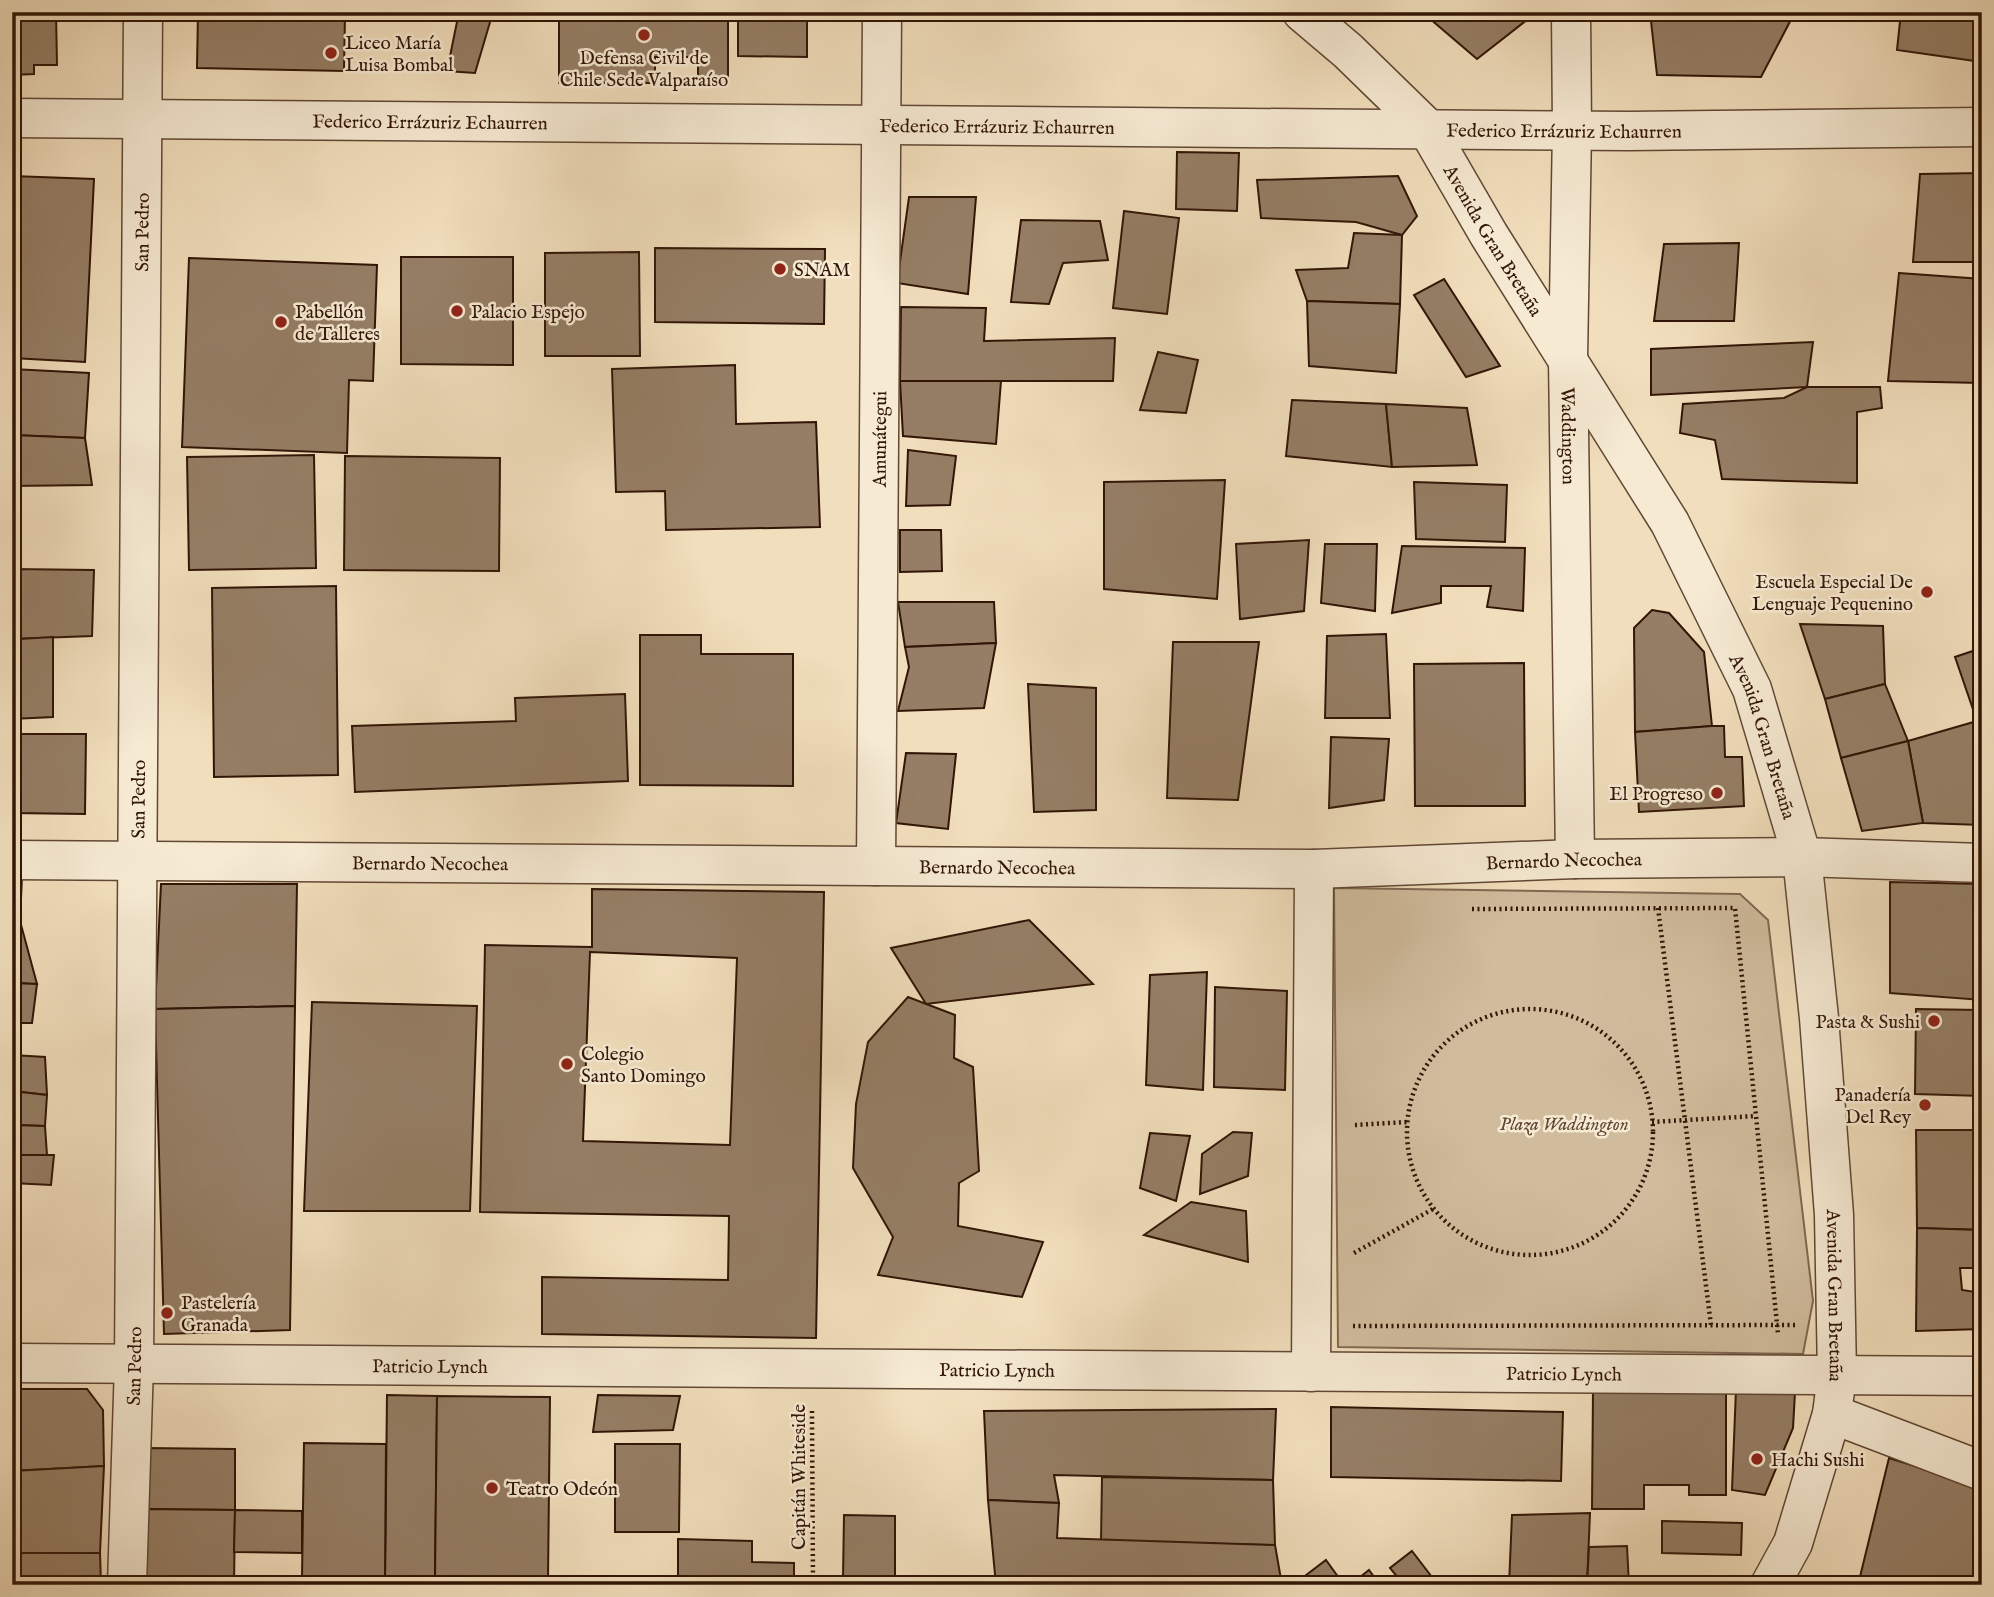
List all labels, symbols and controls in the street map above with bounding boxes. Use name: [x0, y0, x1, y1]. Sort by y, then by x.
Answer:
marker: Defensa Civil de Chile Sede Valparaíso: [636, 27, 652, 43]
place label: Liceo María Luisa Bombal: [345, 32, 454, 78]
marker: Liceo María Luisa Bombal: [323, 45, 339, 61]
place label: Defensa Civil de Chile Sede Valparaíso: [560, 47, 728, 93]
street label: Federico Errázuriz Echaurren: [312, 110, 548, 136]
street label: Federico Errázuriz Echaurren: [879, 115, 1115, 141]
street label: Federico Errázuriz Echaurren: [1446, 120, 1682, 145]
street label: Avenida Gran Bretaña: [1436, 160, 1548, 322]
street label: San Pedro: [131, 193, 156, 272]
place label: SNAM: [794, 259, 851, 283]
marker: SNAM: [772, 261, 788, 277]
place label: Pabellón de Talleres: [295, 301, 380, 347]
place label: Palacio Espejo: [471, 301, 585, 325]
marker: Palacio Espejo: [449, 303, 465, 319]
marker: Pabellón de Talleres: [273, 314, 289, 330]
street label: Waddington: [1554, 387, 1580, 485]
street label: Amunátegui: [869, 391, 893, 488]
place label: Escuela Especial De Lenguaje Pequenino: [1752, 571, 1913, 617]
marker: Escuela Especial De Lenguaje Pequenino: [1919, 584, 1935, 600]
street label: Avenida Gran Bretaña: [1722, 649, 1800, 823]
street label: San Pedro: [127, 760, 152, 839]
place label: El Progreso: [1609, 783, 1703, 807]
marker: El Progreso: [1709, 785, 1725, 801]
street label: Bernardo Necochea: [1485, 848, 1643, 876]
street label: Bernardo Necochea: [352, 852, 509, 877]
street label: Bernardo Necochea: [919, 856, 1076, 881]
place label: Pasta & Sushi: [1815, 1011, 1920, 1035]
marker: Pasta & Sushi: [1926, 1013, 1942, 1029]
place label: Colegio Santo Domingo: [581, 1043, 706, 1089]
marker: Colegio Santo Domingo: [559, 1056, 575, 1072]
place label: Panadería Del Rey: [1834, 1084, 1912, 1130]
marker: Panadería Del Rey: [1917, 1097, 1933, 1113]
park label: Plaza Waddington: [1499, 1113, 1629, 1137]
street label: Avenida Gran Bretaña: [1820, 1208, 1847, 1384]
place label: Pastelería Granada: [181, 1292, 257, 1338]
marker: Pastelería Granada: [159, 1305, 175, 1321]
street label: San Pedro: [123, 1326, 148, 1406]
street label: Patricio Lynch: [372, 1355, 488, 1380]
street label: Patricio Lynch: [939, 1359, 1055, 1384]
street label: Patricio Lynch: [1506, 1363, 1622, 1388]
street label: Capitán Whiteside: [788, 1404, 812, 1550]
place label: Hachi Sushi: [1771, 1449, 1865, 1473]
marker: Hachi Sushi: [1749, 1451, 1765, 1467]
place label: Teatro Odeón: [506, 1478, 618, 1502]
marker: Teatro Odeón: [484, 1480, 500, 1496]

